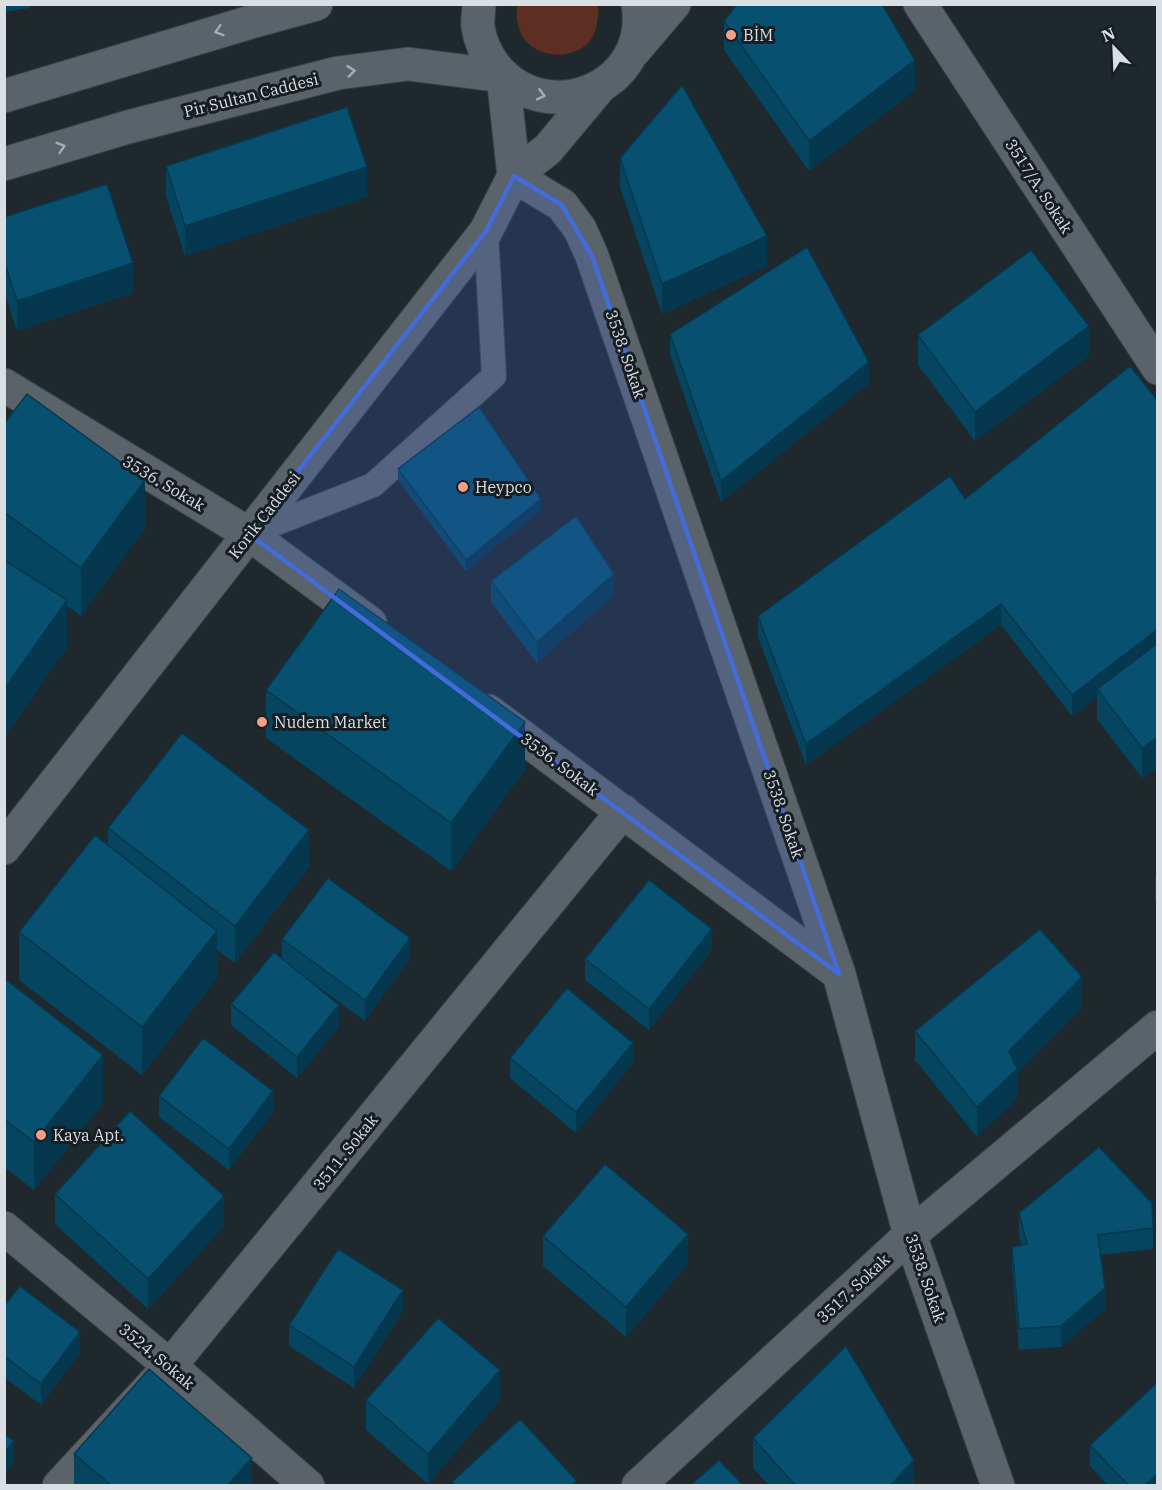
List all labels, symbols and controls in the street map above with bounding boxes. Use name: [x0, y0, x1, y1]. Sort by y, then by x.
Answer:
north arrow: [1084, 18, 1144, 78]
text: N: [1098, 23, 1118, 46]
one-way arrow: [214, 24, 225, 36]
place label: BİM: [743, 25, 773, 45]
marker: BİM: [724, 28, 738, 42]
one-way arrow: [346, 66, 355, 78]
street label: Pir Sultan Caddesi: [182, 69, 320, 121]
one-way arrow: [535, 88, 546, 100]
street label: 3517/A. Sokak: [1001, 135, 1077, 238]
one-way arrow: [55, 142, 65, 154]
street label: 3538. Sokak: [602, 307, 651, 401]
street label: 3536. Sokak: [119, 451, 209, 516]
street label: Korik Caddesi: [224, 467, 304, 563]
place label: Heypco: [475, 477, 532, 497]
marker: Heypco: [456, 480, 470, 494]
place label: Nudem Market: [274, 712, 387, 732]
marker: Nudem Market: [255, 715, 269, 729]
street label: 3536. Sokak: [517, 728, 603, 800]
street label: 3538. Sokak: [760, 767, 809, 861]
street label: 3511. Sokak: [308, 1109, 382, 1194]
place label: Kaya Apt.: [53, 1125, 124, 1145]
marker: Kaya Apt.: [34, 1128, 48, 1142]
street label: 3538. Sokak: [902, 1231, 951, 1325]
street label: 3517. Sokak: [812, 1249, 894, 1327]
street label: 3524. Sokak: [115, 1319, 199, 1394]

